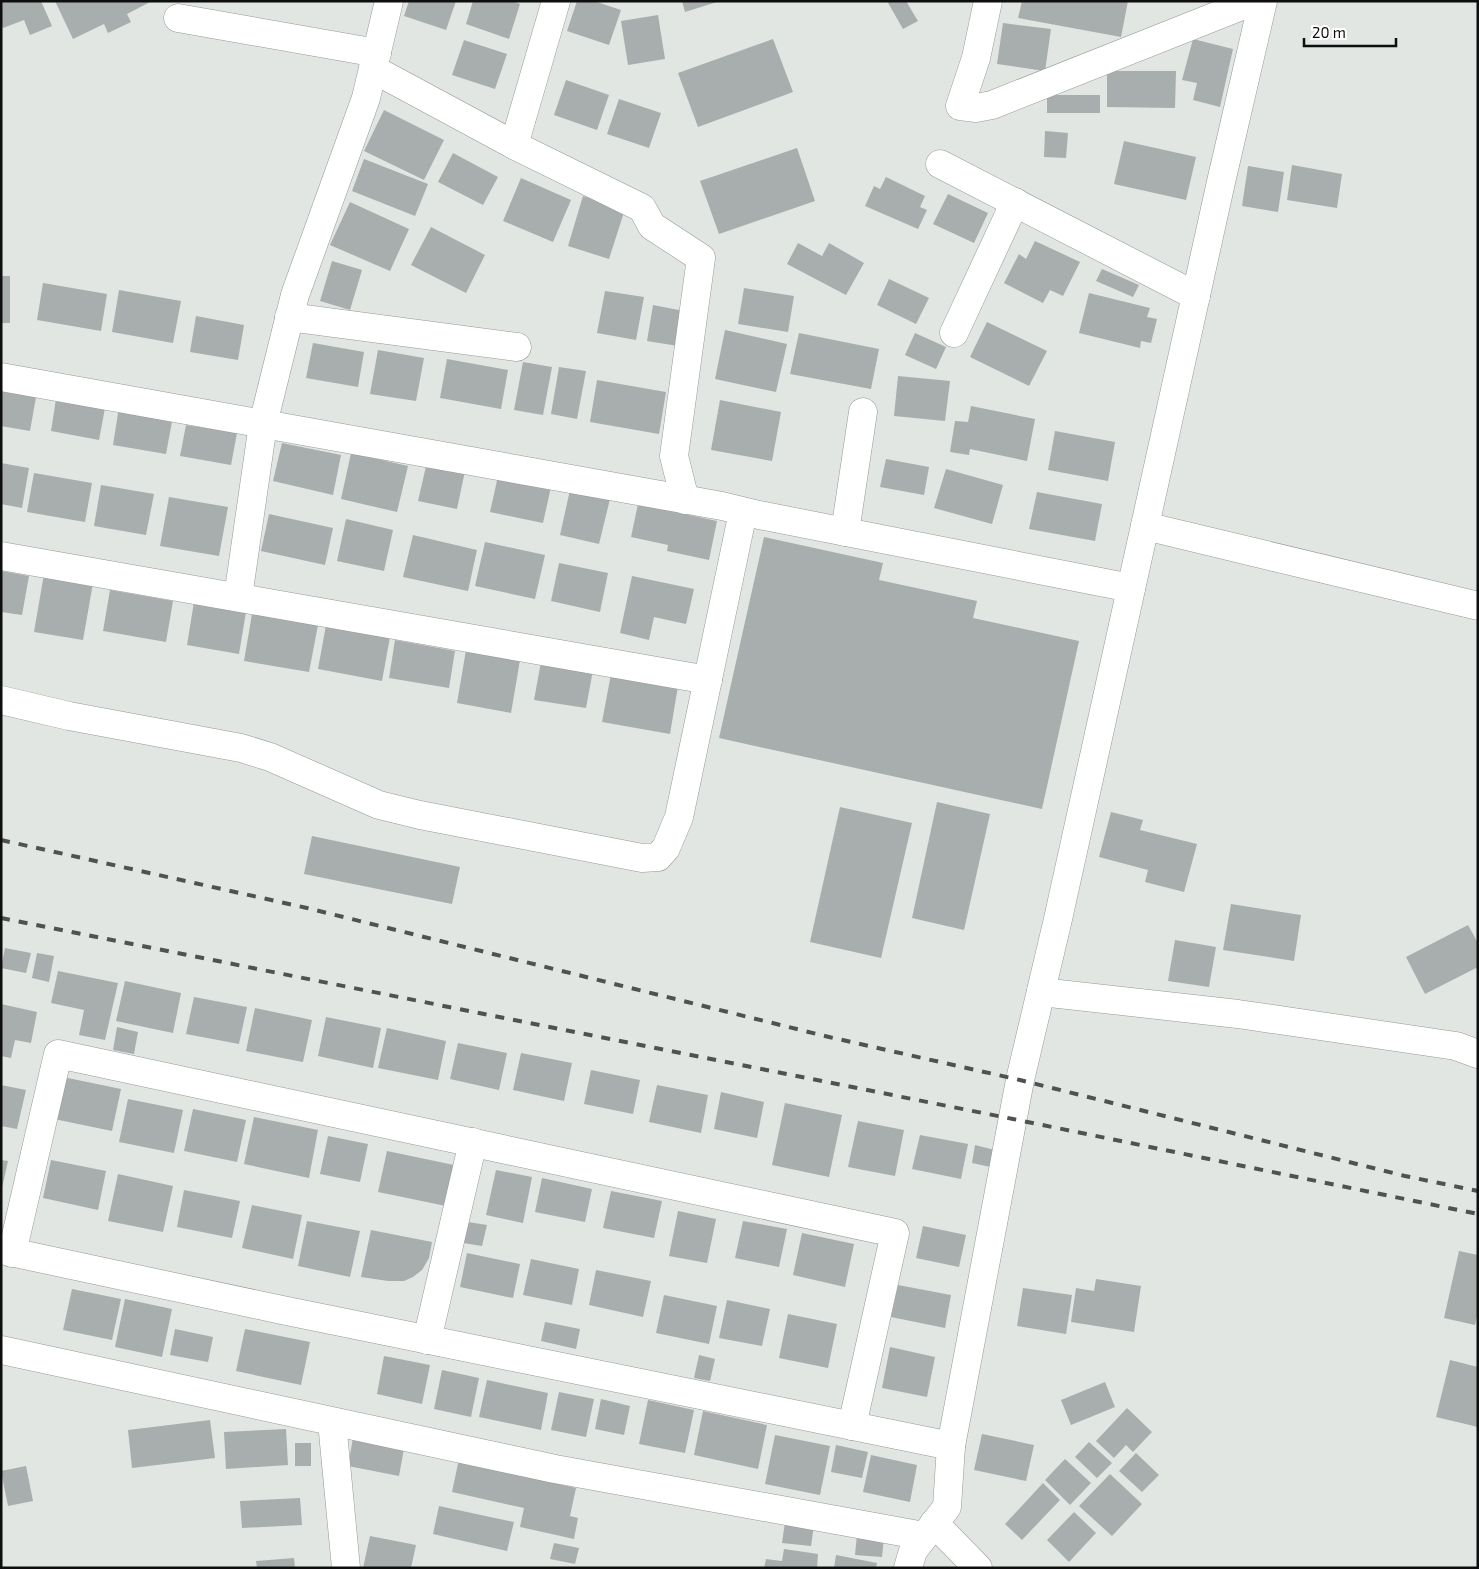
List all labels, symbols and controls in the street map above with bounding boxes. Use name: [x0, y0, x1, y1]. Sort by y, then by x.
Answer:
scale bar: [1304, 15, 1396, 47]
text: 20 m: [1312, 23, 1346, 41]

